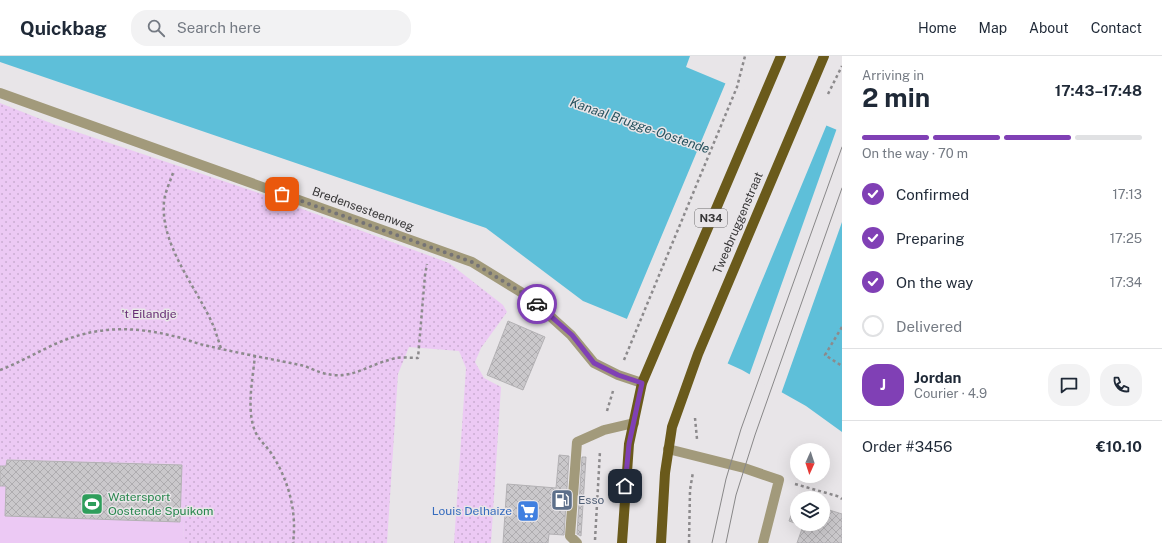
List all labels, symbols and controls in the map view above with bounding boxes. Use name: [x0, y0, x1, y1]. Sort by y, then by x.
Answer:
search box: [131, 10, 411, 46]
text: Quickbag: [20, 17, 107, 39]
icon: search: [145, 17, 167, 39]
text: Search here: [177, 19, 261, 36]
text: Home: [918, 20, 957, 36]
text: Map: [979, 20, 1007, 36]
text: About: [1029, 20, 1069, 36]
text: Contact: [1091, 20, 1142, 36]
text: Arriving in: [862, 68, 924, 83]
text: 2 min: [862, 82, 930, 113]
text: 17:43–17:48: [1055, 82, 1142, 99]
water label: Kanaal Brugge-Oostende: [568, 94, 712, 156]
text: On the way · 70 m: [862, 146, 968, 161]
street label: Tweebruggenstraat: [710, 170, 766, 276]
pin: [265, 177, 299, 211]
icon: bag: [271, 183, 293, 205]
icon: check: [862, 183, 884, 205]
street label: Bredensesteenweg: [310, 184, 416, 234]
text: Confirmed: [896, 186, 969, 203]
text: 17:13: [1112, 187, 1142, 202]
road number: N34: [695, 209, 727, 227]
icon: check: [862, 227, 884, 249]
text: Preparing: [896, 230, 965, 247]
text: 17:25: [1110, 231, 1142, 246]
icon: check: [862, 271, 884, 293]
text: On the way: [896, 274, 973, 291]
text: 17:34: [1110, 275, 1142, 290]
courier: [517, 284, 557, 324]
icon: car: [526, 293, 548, 315]
park label: 't Eilandje: [122, 307, 177, 321]
text: Delivered: [896, 318, 962, 335]
button: chat: [1048, 364, 1090, 406]
button: phone: [1100, 364, 1142, 406]
text: Jordan: [914, 369, 961, 386]
text: J: [880, 376, 886, 393]
text: Courier · 4.9: [914, 386, 987, 401]
text: Order #3456: [862, 438, 952, 455]
text: €10.10: [1096, 438, 1142, 455]
north arrow: [790, 443, 830, 483]
map controls: [790, 443, 830, 531]
pin: [608, 469, 642, 503]
icon: home: [614, 475, 636, 497]
fuel station icon: Esso: [549, 487, 575, 513]
place label: Watersport Oostende Spuikom: [108, 490, 213, 518]
sports icon: Watersport Oostende Spuikom: [79, 491, 105, 517]
button: layers: [790, 491, 830, 531]
place label: Esso: [578, 493, 604, 507]
supermarket icon: Louis Delhaize: [515, 498, 541, 524]
place label: Louis Delhaize: [432, 504, 512, 518]

